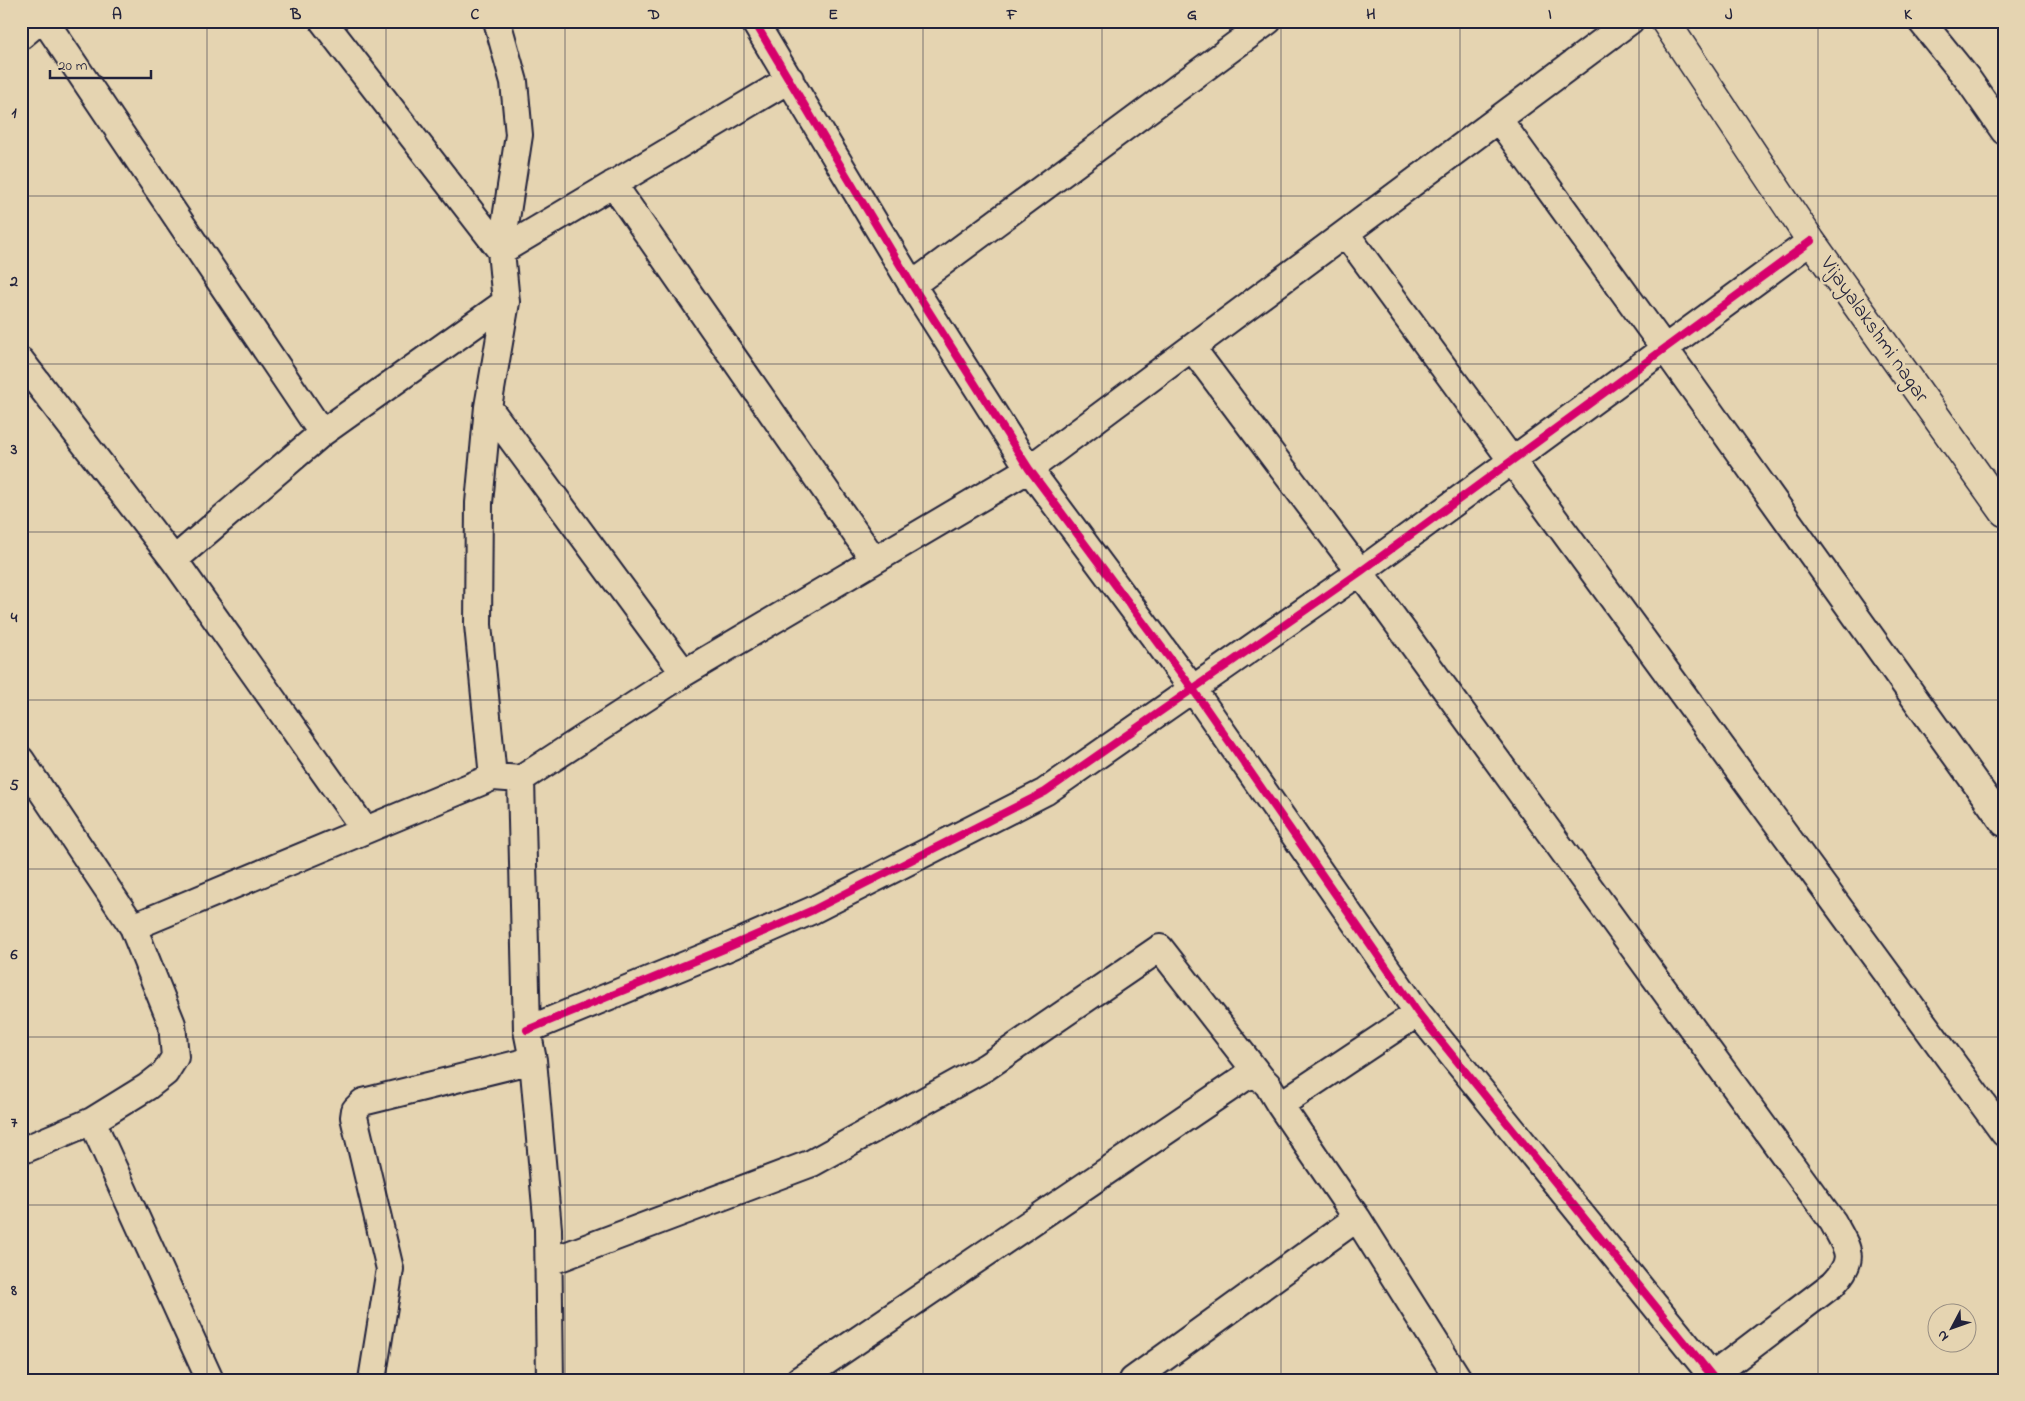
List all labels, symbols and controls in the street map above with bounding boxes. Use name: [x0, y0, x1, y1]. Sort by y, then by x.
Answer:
text: A: [112, 3, 122, 27]
text: B: [290, 3, 302, 27]
text: C: [471, 3, 480, 27]
text: D: [647, 3, 660, 27]
text: E: [828, 3, 838, 27]
text: F: [1006, 3, 1018, 27]
text: G: [1187, 3, 1197, 27]
text: H: [1366, 3, 1376, 27]
text: I: [1548, 3, 1552, 27]
text: J: [1725, 3, 1733, 27]
text: K: [1904, 3, 1913, 27]
scale bar: [50, 48, 151, 80]
text: 20 m: [58, 55, 88, 77]
text: 1: [11, 101, 17, 125]
street label: Vijayalakshmi nagar: [1810, 250, 1936, 411]
text: 2: [9, 270, 18, 294]
text: 3: [10, 438, 18, 462]
text: 4: [10, 606, 18, 630]
text: 5: [9, 774, 19, 798]
text: 6: [9, 943, 18, 967]
text: 7: [11, 1111, 18, 1135]
text: 8: [10, 1279, 17, 1303]
north arrow: [1928, 1304, 1978, 1354]
text: N: [1932, 1325, 1954, 1346]

